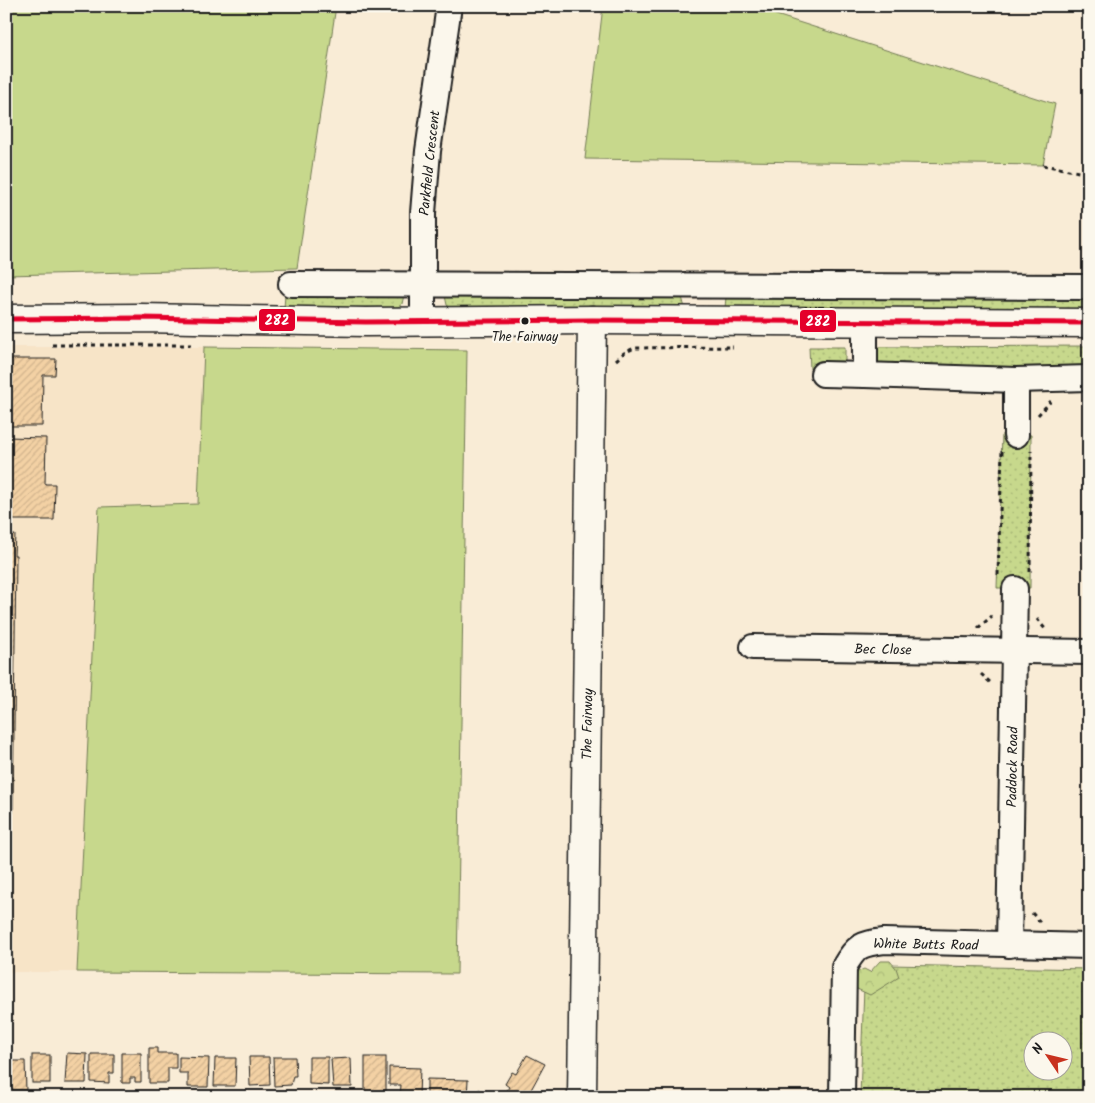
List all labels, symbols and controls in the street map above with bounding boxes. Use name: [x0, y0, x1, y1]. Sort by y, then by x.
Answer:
street label: Parkfield Crescent: [414, 109, 447, 217]
line badge: 282: [258, 308, 296, 332]
line badge: 282: [799, 309, 837, 333]
text: 282: [265, 310, 289, 332]
text: 282: [806, 311, 830, 333]
marker: The Fairway: [520, 316, 530, 326]
place label: The Fairway: [492, 327, 559, 348]
street label: Bec Close: [854, 638, 913, 662]
street label: The Fairway: [576, 688, 600, 760]
street label: Paddock Road: [1001, 725, 1025, 808]
street label: White Butts Road: [873, 933, 980, 957]
north arrow: [1022, 1030, 1072, 1080]
text: N: [1027, 1039, 1050, 1059]

